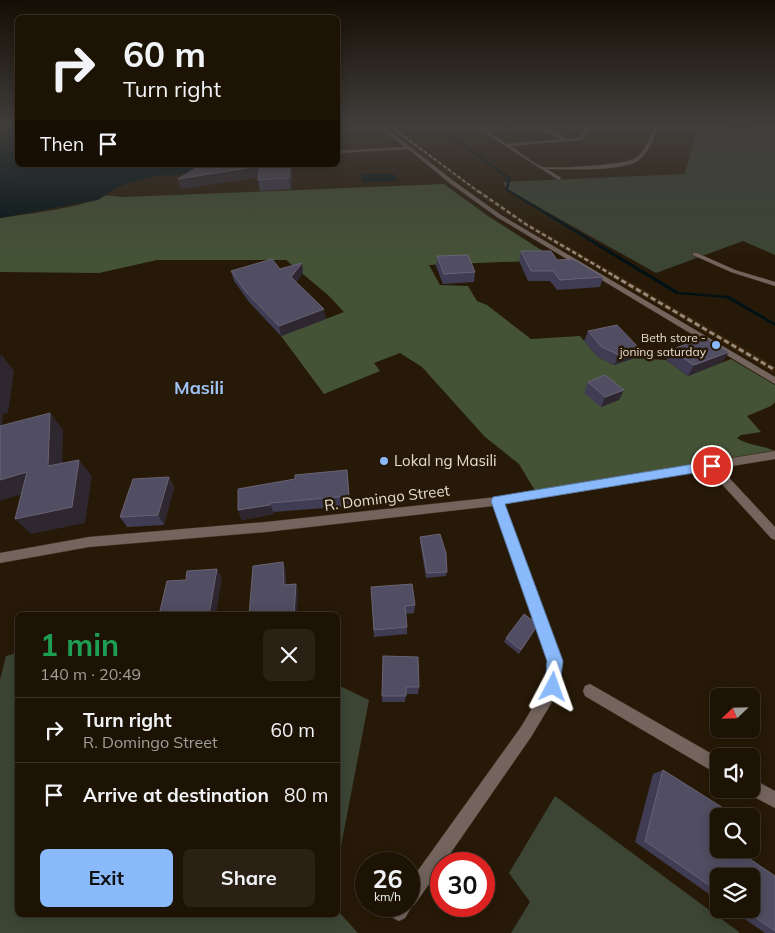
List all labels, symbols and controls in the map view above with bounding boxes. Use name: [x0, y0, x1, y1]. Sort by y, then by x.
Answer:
text: 60 m: [123, 32, 206, 76]
icon: right: [40, 35, 105, 100]
text: Turn right: [123, 75, 221, 103]
icon: arrive: [94, 130, 122, 158]
text: Then: [40, 132, 84, 156]
place label: Beth store - joning saturday: [619, 330, 707, 359]
marker: Beth store - joning saturday: [710, 339, 722, 351]
district label: Masili: [174, 376, 224, 399]
pin: [691, 445, 733, 487]
place label: Lokal ng Masili: [394, 451, 497, 470]
icon: arrive: [698, 452, 726, 480]
marker: Lokal ng Masili: [378, 455, 390, 467]
street label: R. Domingo Street: [323, 480, 451, 515]
text: 1 min: [40, 626, 119, 664]
button: close: [263, 629, 315, 681]
position arrow: [526, 660, 578, 712]
text: 140 m · 20:49: [40, 664, 141, 684]
north arrow: [710, 688, 760, 738]
map controls: [710, 688, 760, 918]
text: Turn right: [83, 708, 172, 732]
icon: right: [40, 716, 68, 744]
text: 60 m: [271, 718, 315, 742]
text: R. Domingo Street: [83, 732, 218, 752]
button: sound: [710, 748, 760, 798]
icon: arrive: [40, 781, 68, 809]
text: Arrive at destination: [83, 783, 269, 807]
text: 80 m: [284, 783, 328, 807]
button: search: [710, 808, 760, 858]
button: Exit: [40, 849, 173, 907]
button: Share: [183, 849, 315, 907]
speed limit sign: 30: [430, 852, 495, 917]
text: 26: [372, 863, 403, 894]
button: layers: [710, 868, 760, 918]
text: km/h: [374, 889, 401, 904]

